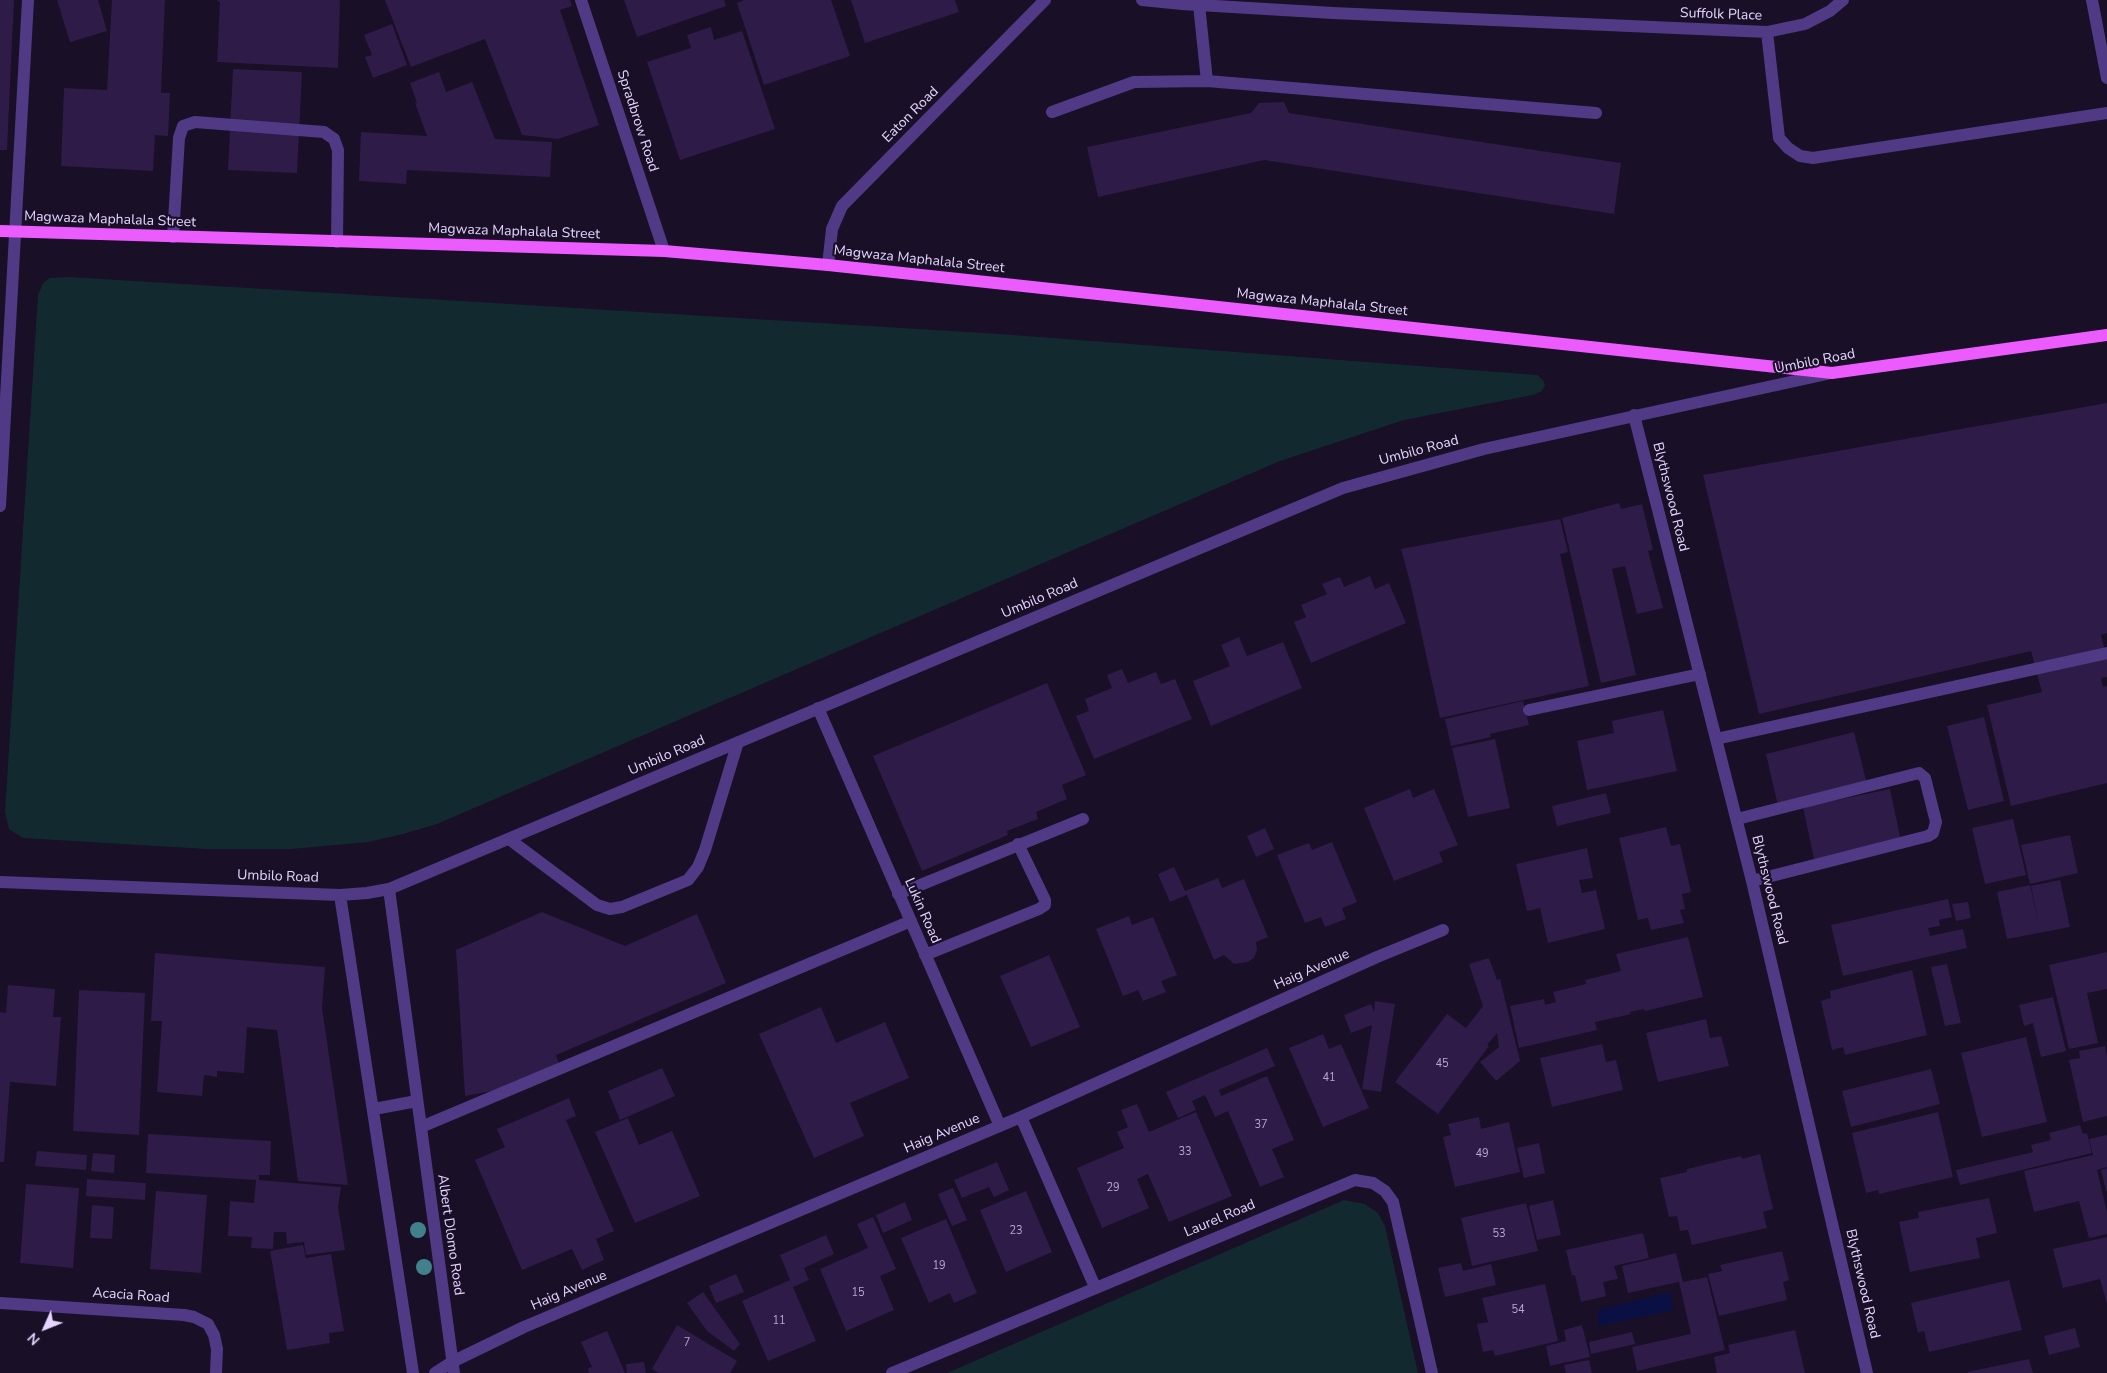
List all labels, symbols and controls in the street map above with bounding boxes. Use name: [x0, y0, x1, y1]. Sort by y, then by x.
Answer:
street label: Suffolk Place: [1680, 5, 1762, 25]
street label: Spradbrow Road: [613, 68, 661, 174]
street label: Eaton Road: [880, 84, 942, 146]
street label: Magwaza Maphalala Street: [24, 209, 196, 231]
street label: Magwaza Maphalala Street: [428, 221, 600, 243]
street label: Magwaza Maphalala Street: [833, 243, 1005, 277]
street label: Magwaza Maphalala Street: [1236, 286, 1408, 320]
street label: Umbilo Road: [1773, 346, 1857, 378]
street label: Umbilo Road: [1377, 432, 1461, 470]
street label: Blythswood Road: [1648, 441, 1692, 553]
street label: Umbilo Road: [999, 575, 1081, 623]
street label: Umbilo Road: [626, 732, 708, 780]
street label: Blythswood Road: [1747, 834, 1791, 946]
street label: Umbilo Road: [237, 867, 319, 887]
street label: Lukin Road: [900, 876, 944, 946]
street label: Haig Avenue: [1272, 946, 1352, 994]
house number: 45: [1435, 1057, 1449, 1071]
house number: 41: [1322, 1071, 1336, 1085]
street label: Haig Avenue: [902, 1110, 982, 1158]
house number: 37: [1254, 1118, 1268, 1132]
house number: 33: [1178, 1145, 1192, 1159]
house number: 49: [1475, 1147, 1489, 1161]
street label: Albert Dlomo Road: [433, 1173, 467, 1297]
house number: 29: [1106, 1181, 1120, 1195]
street label: Laurel Road: [1182, 1197, 1258, 1241]
house number: 23: [1009, 1224, 1023, 1238]
house number: 53: [1492, 1227, 1506, 1241]
street label: Blythswood Road: [1841, 1228, 1883, 1340]
house number: 19: [932, 1259, 946, 1273]
street label: Haig Avenue: [529, 1267, 609, 1315]
street label: Acacia Road: [92, 1285, 170, 1307]
house number: 15: [851, 1286, 865, 1300]
north arrow: [20, 1303, 70, 1353]
house number: 54: [1511, 1303, 1525, 1317]
house number: 11: [772, 1314, 786, 1328]
text: N: [23, 1328, 44, 1349]
house number: 7: [684, 1336, 690, 1350]

